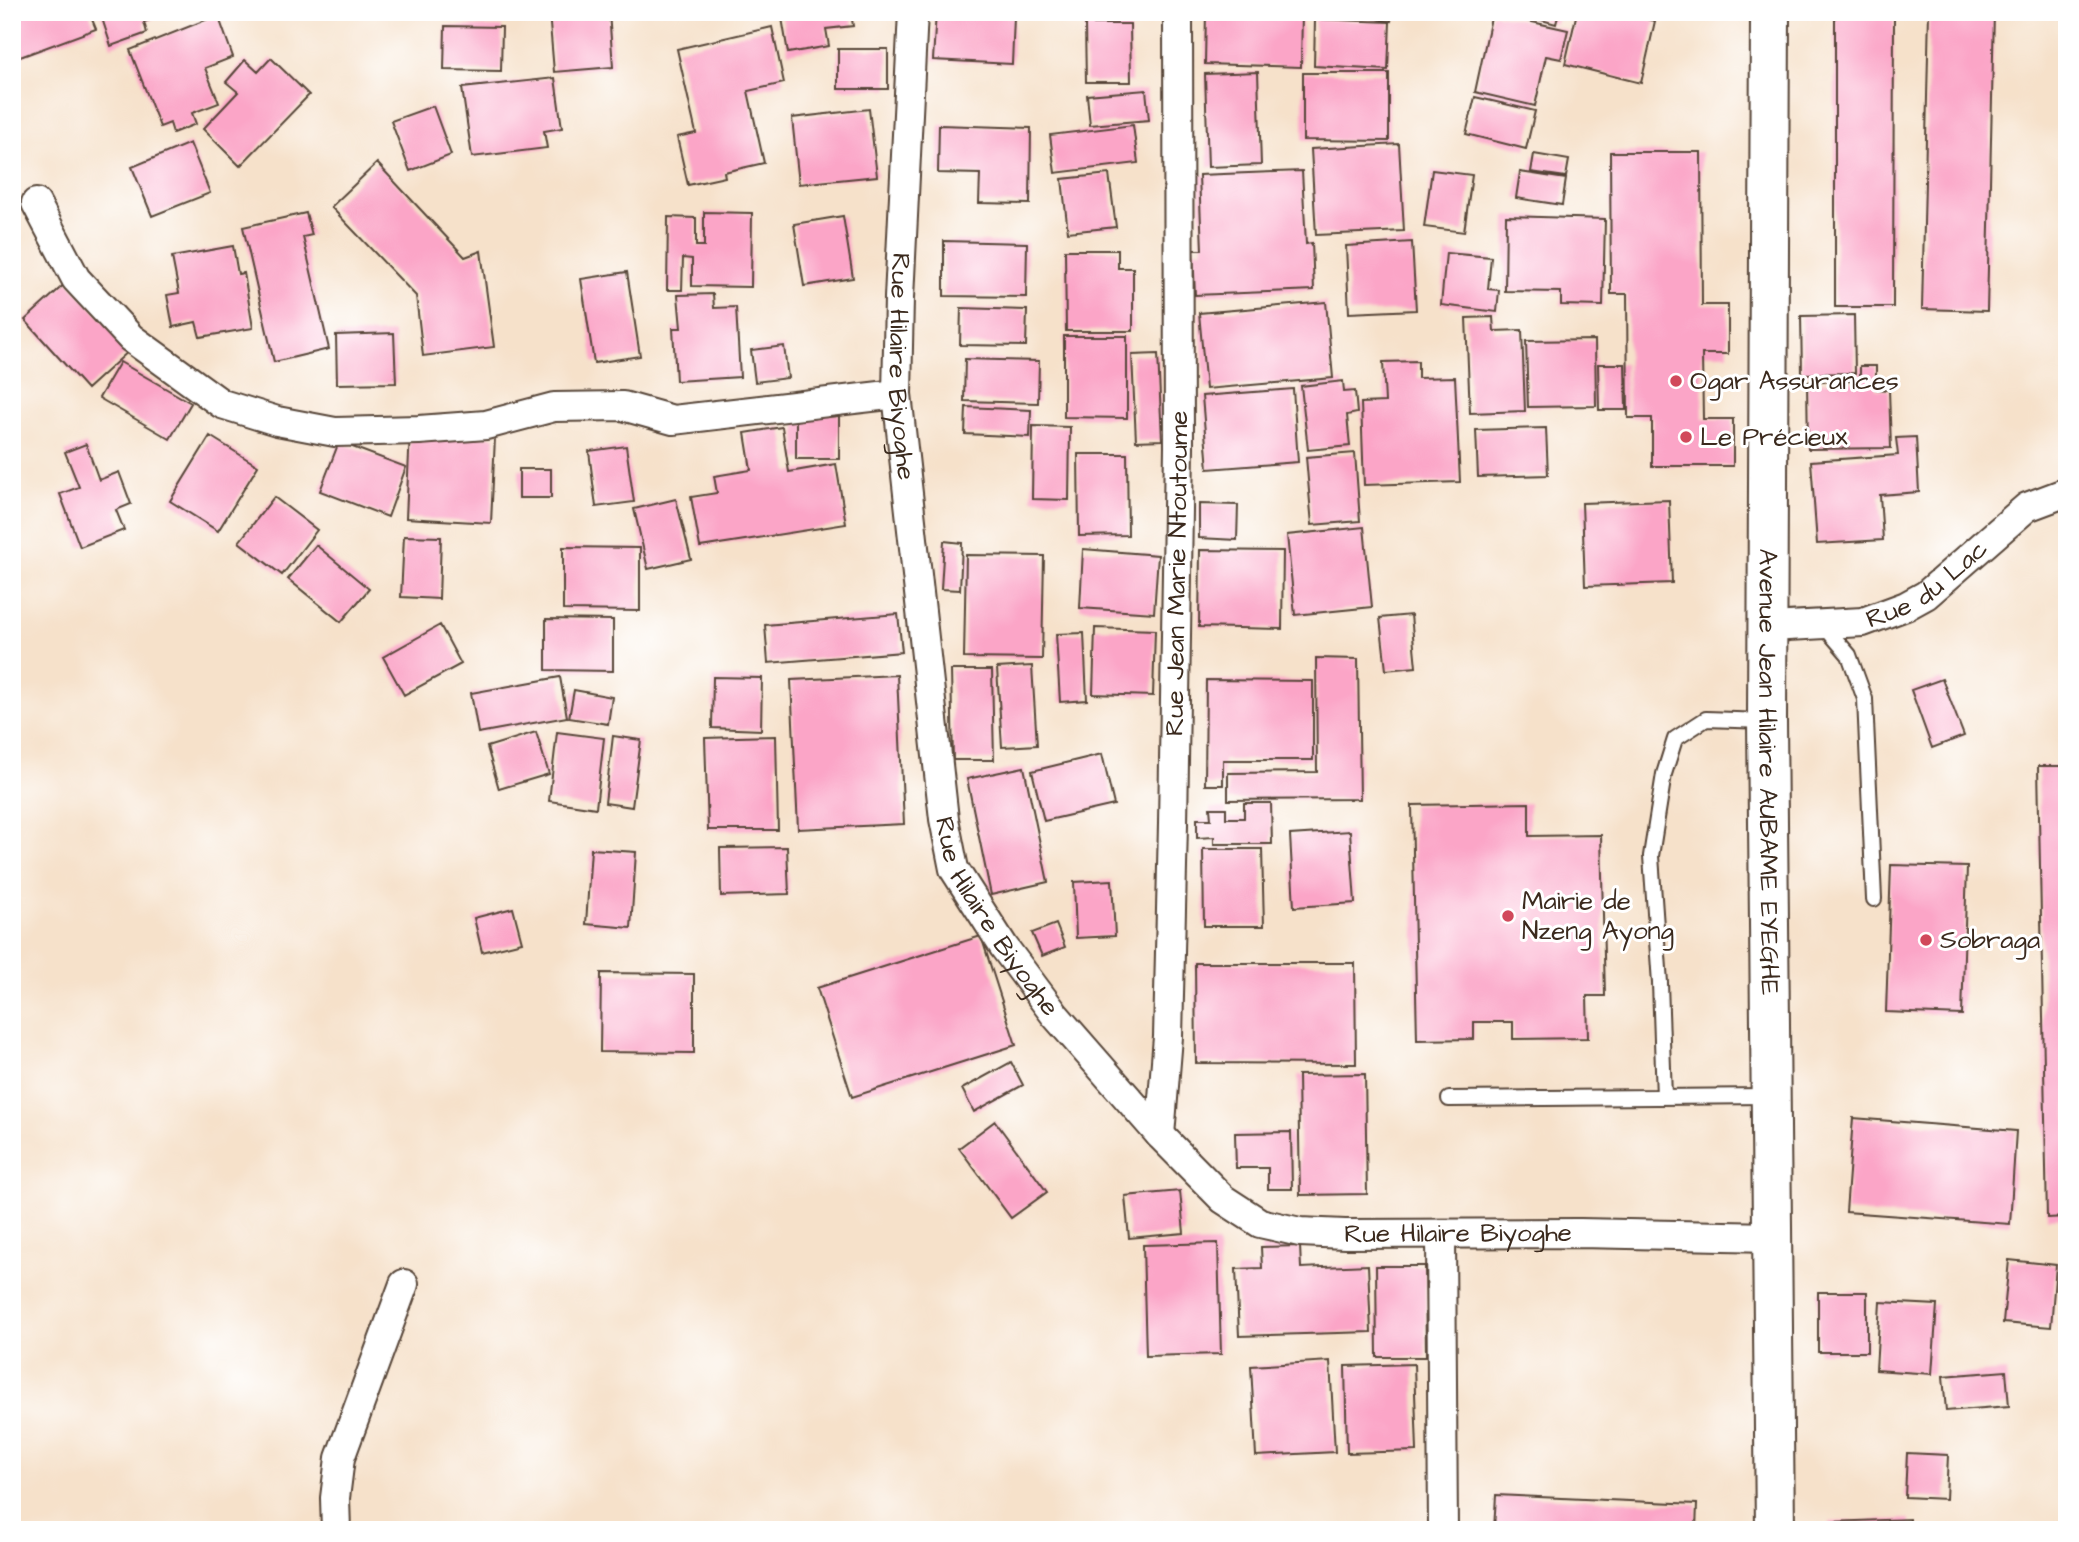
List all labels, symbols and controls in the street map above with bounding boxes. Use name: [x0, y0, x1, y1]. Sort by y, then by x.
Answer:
street label: Rue Hilaire Biyoghe: [879, 252, 924, 482]
place label: Ogar Assurances: [1690, 363, 1899, 401]
marker: Ogar Assurances: [1668, 373, 1684, 389]
street label: Rue Jean Marie Ntoutoume: [1156, 411, 1197, 736]
place label: Le Précieux: [1700, 419, 1848, 455]
marker: Le Précieux: [1678, 429, 1694, 445]
street label: Rue du Lac: [1861, 531, 1996, 637]
street label: Avenue Jean Hilaire AUBAME EYEGHE: [1749, 549, 1788, 996]
street label: Rue Hilaire Biyoghe: [926, 814, 1068, 1024]
place label: Mairie de Nzeng Ayong: [1522, 883, 1674, 951]
marker: Mairie de Nzeng Ayong: [1500, 908, 1516, 924]
place label: Sobraga: [1940, 922, 2040, 960]
marker: Sobraga: [1918, 932, 1934, 948]
street label: Rue Hilaire Biyoghe: [1344, 1215, 1572, 1253]

